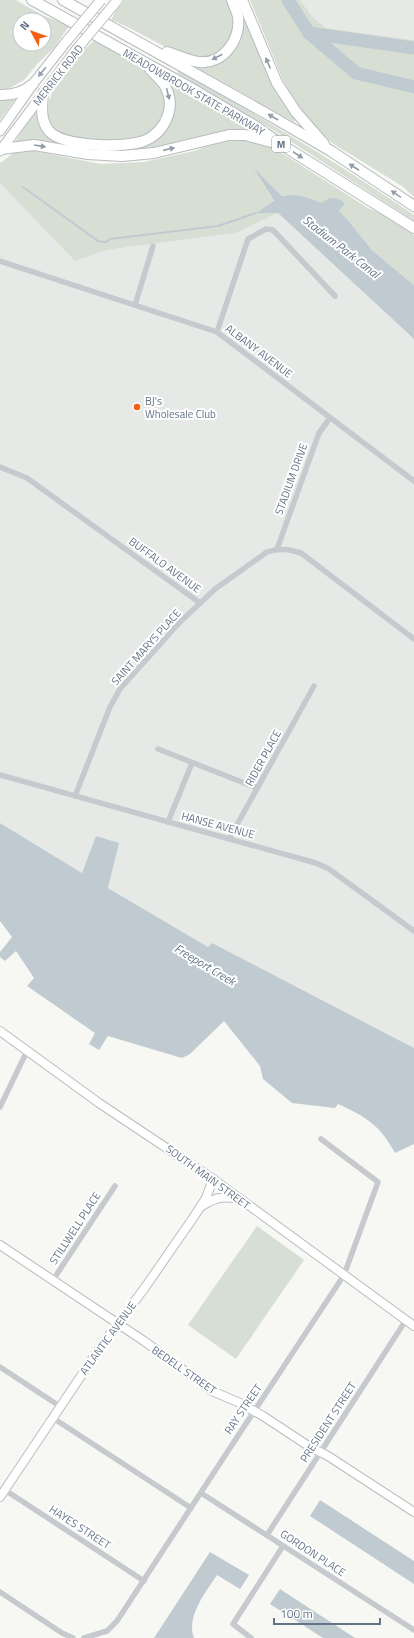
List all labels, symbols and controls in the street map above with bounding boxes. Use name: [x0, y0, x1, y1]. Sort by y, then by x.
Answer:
north arrow: [12, 12, 52, 52]
text: N: [16, 17, 33, 34]
street label: MERRICK ROAD: [29, 41, 87, 109]
street label: MEADOWBROOK STATE PARKWAY: [120, 45, 268, 139]
one-way arrow: [211, 54, 223, 61]
one-way arrow: [265, 56, 271, 68]
one-way arrow: [37, 67, 46, 78]
one-way arrow: [165, 88, 171, 100]
one-way arrow: [267, 114, 279, 121]
road number: M: [272, 136, 290, 152]
one-way arrow: [34, 143, 46, 149]
one-way arrow: [162, 146, 175, 152]
one-way arrow: [293, 151, 304, 159]
one-way arrow: [348, 163, 360, 170]
one-way arrow: [391, 190, 401, 198]
water label: Stadium Park Canal: [299, 210, 385, 284]
street label: ALBANY AVENUE: [222, 320, 296, 382]
place label: BJ's Wholesale Club: [145, 393, 216, 422]
marker: BJ's Wholesale Club: [132, 402, 142, 412]
street label: STADIUM DRIVE: [271, 441, 311, 517]
street label: BUFFALO AVENUE: [126, 533, 204, 597]
street label: SAINT MARYS PLACE: [107, 605, 185, 689]
street label: RIDER PLACE: [241, 727, 285, 789]
street label: HANSE AVENUE: [180, 808, 256, 842]
water label: Freeport Creek: [171, 939, 241, 991]
street label: SOUTH MAIN STREET: [163, 1141, 254, 1213]
street label: STILLWELL PLACE: [46, 1189, 104, 1267]
street label: ATLANTIC AVENUE: [76, 1298, 140, 1378]
street label: BEDELL STREET: [148, 1342, 220, 1398]
street label: PRESIDENT STREET: [296, 1378, 360, 1465]
street label: RAY STREET: [220, 1380, 266, 1437]
street label: HAYES STREET: [46, 1501, 114, 1553]
street label: GORDON PLACE: [277, 1526, 349, 1580]
scale bar: [274, 1600, 380, 1626]
text: 100 m: [280, 1604, 313, 1623]

